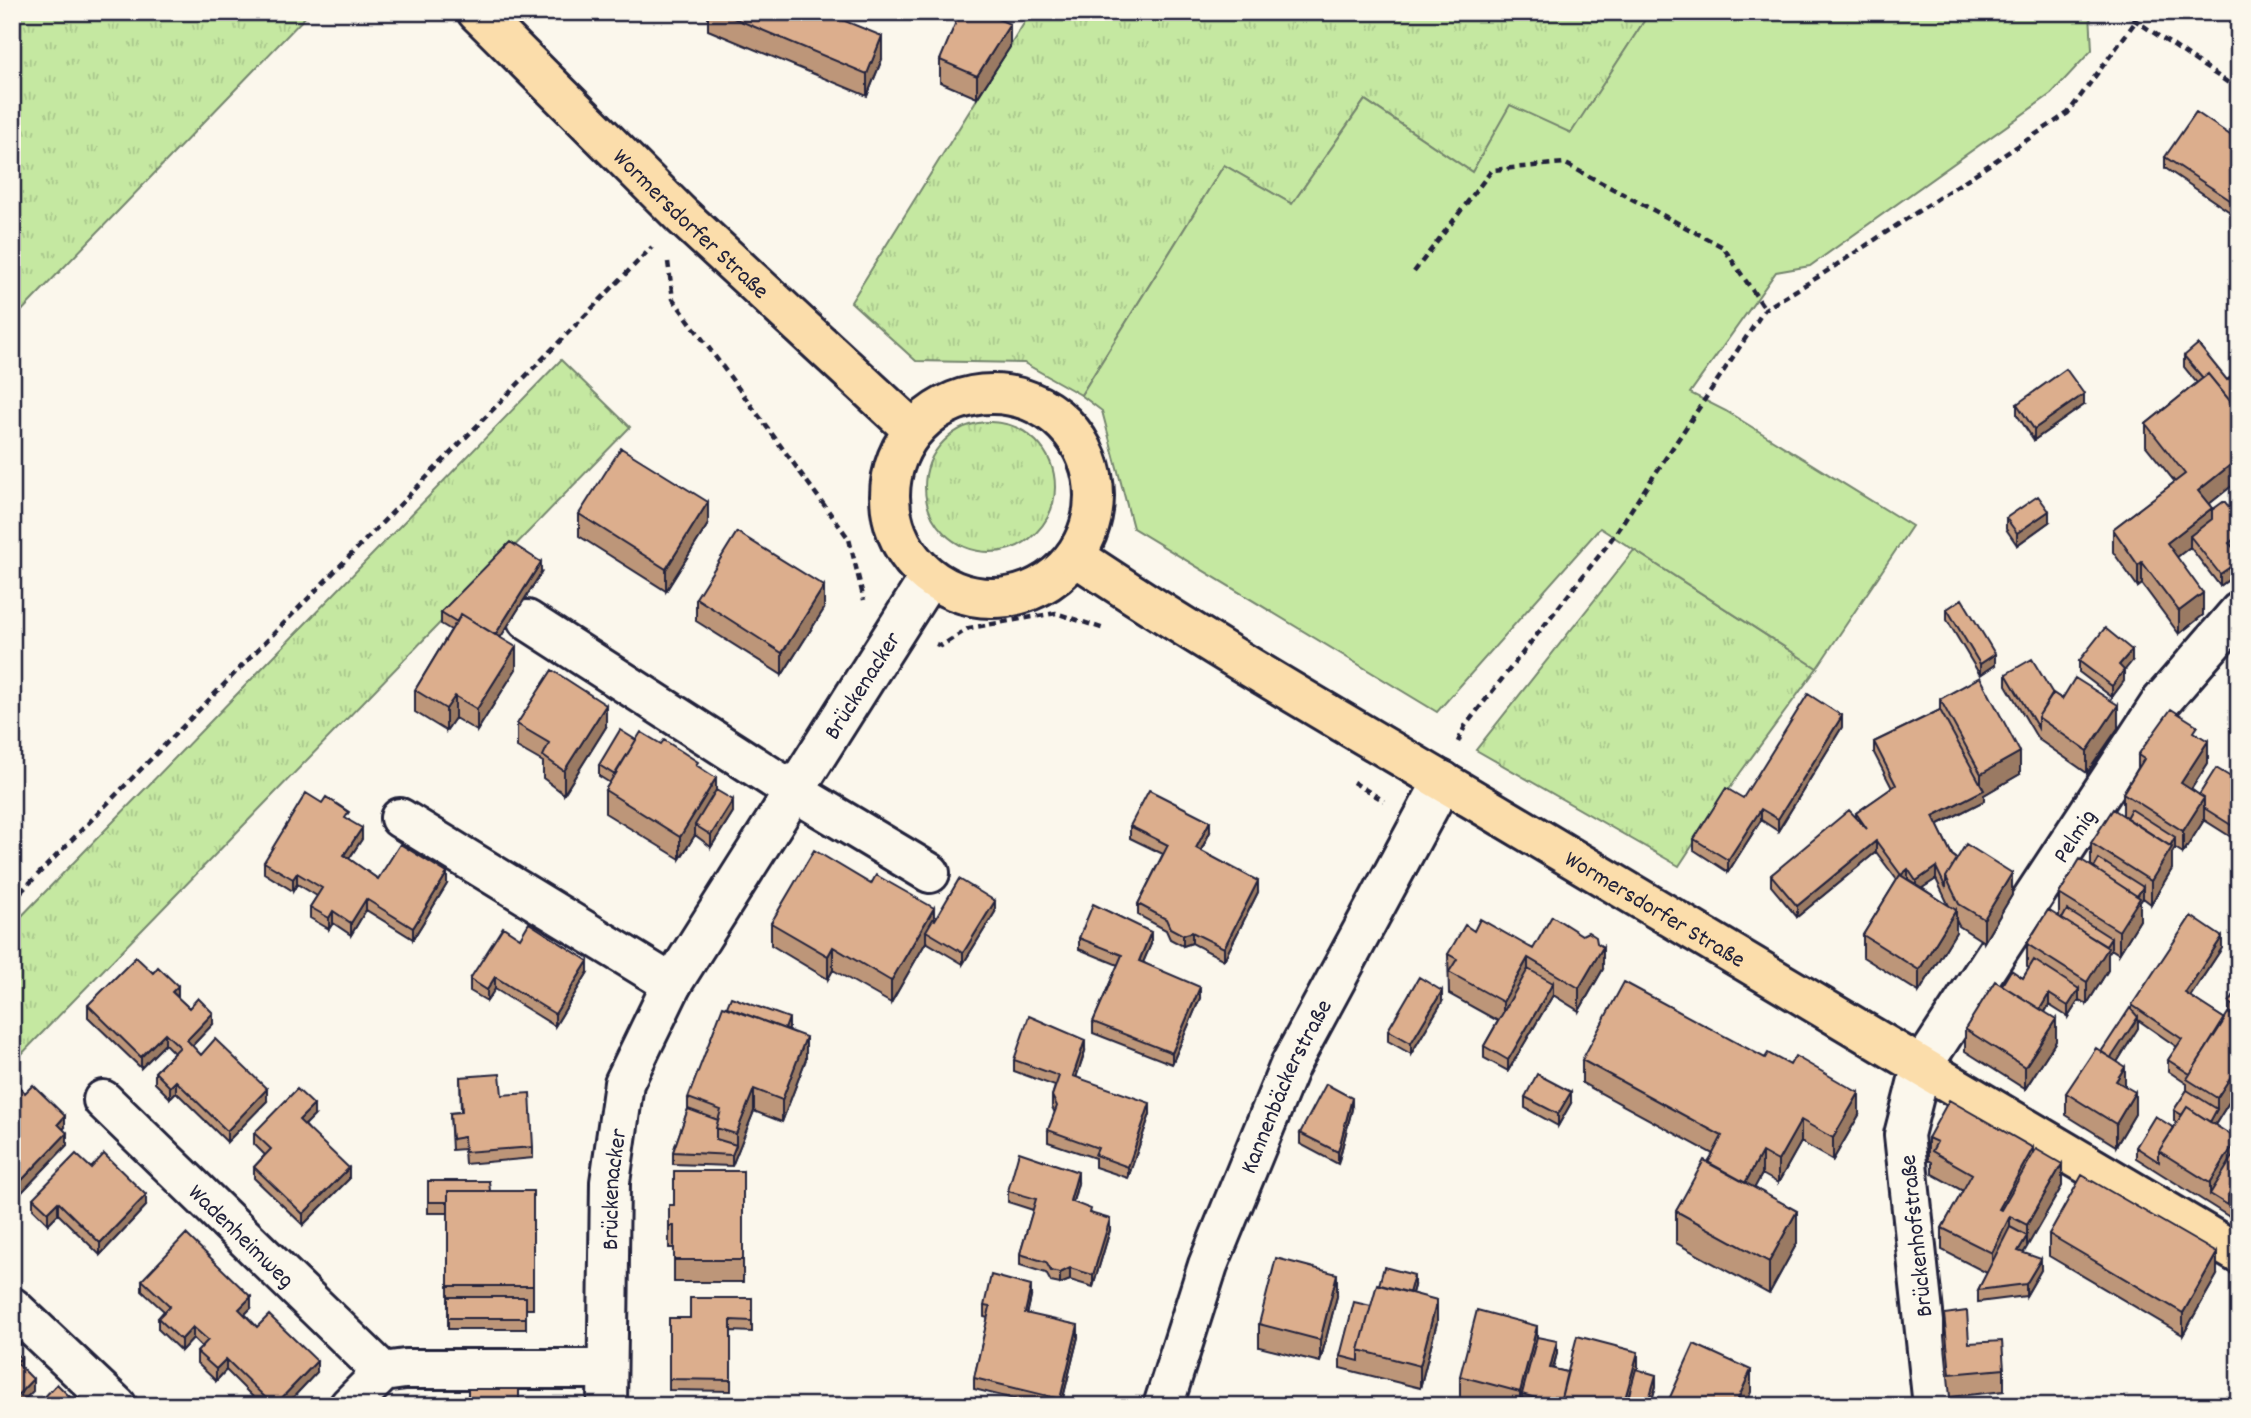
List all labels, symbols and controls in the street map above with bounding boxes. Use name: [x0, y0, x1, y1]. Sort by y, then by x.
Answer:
street label: Wormersdorfer Straße: [603, 142, 775, 308]
street label: Brückenacker: [817, 626, 911, 747]
street label: Pelmig: [2046, 803, 2106, 871]
street label: Wormersdorfer Straße: [1557, 844, 1751, 978]
street label: Kannenbäckerstraße: [1233, 994, 1342, 1179]
street label: Brückenacker: [595, 1126, 637, 1250]
street label: Brückenhofstraße: [1893, 1153, 1943, 1319]
street label: Wadenheimweg: [179, 1177, 301, 1297]

